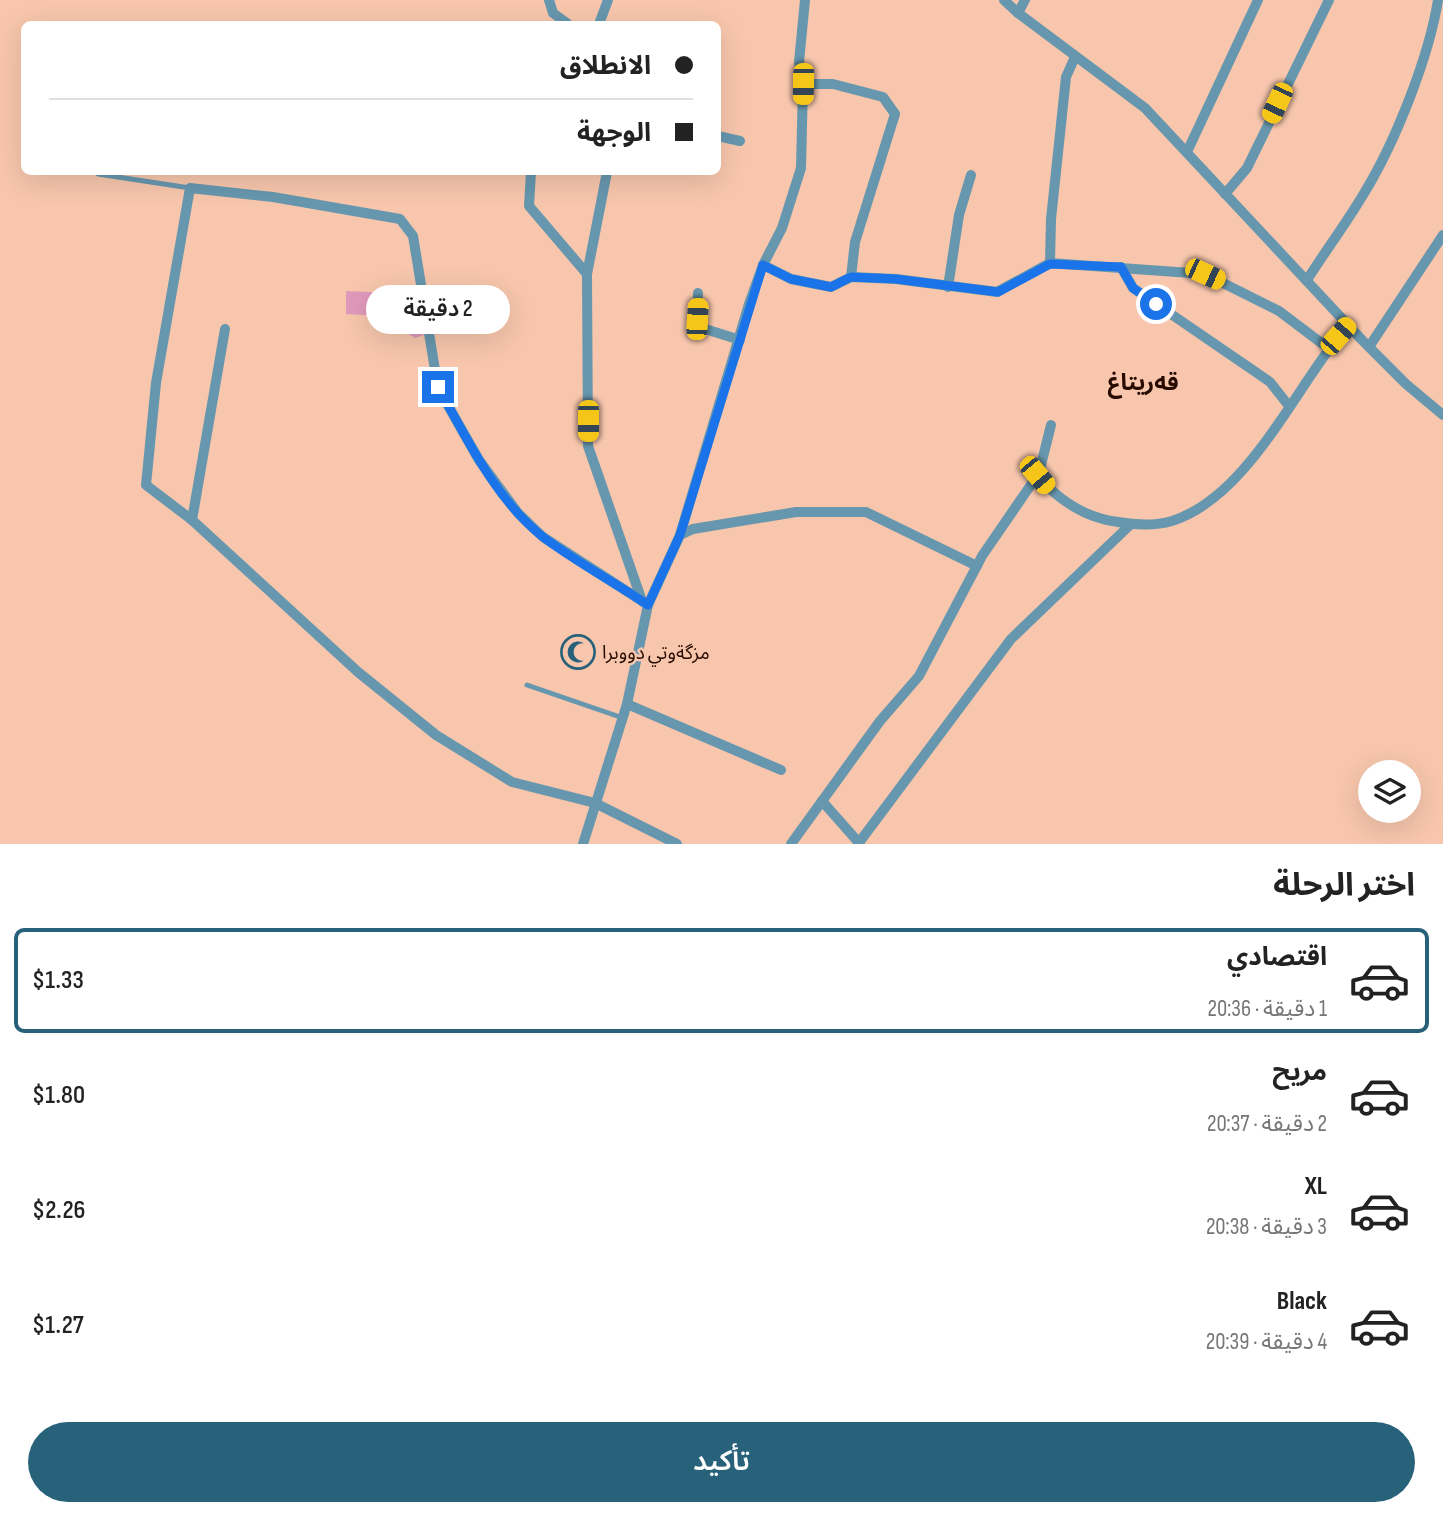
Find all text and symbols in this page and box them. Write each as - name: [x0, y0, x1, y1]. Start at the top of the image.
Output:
- text: الانطلاق: [560, 51, 651, 82]
- car: [793, 63, 814, 105]
- car: [1259, 80, 1296, 126]
- text: الوجهة: [577, 118, 651, 149]
- car: [1182, 256, 1229, 292]
- callout: 2 دقيقة: [366, 286, 510, 334]
- route start: [1140, 288, 1172, 320]
- text: 2 دقيقة: [403, 295, 473, 323]
- car: [686, 297, 709, 341]
- car: [1317, 313, 1360, 359]
- district label: قەریتاغ: [1107, 369, 1179, 399]
- route end: [422, 371, 454, 403]
- car: [578, 400, 599, 442]
- car: [1016, 452, 1059, 498]
- mosque icon: مزگةوتي دووبرا: [559, 633, 597, 671]
- place label: مزگةوتي دووبرا: [602, 642, 710, 667]
- map controls: [1358, 760, 1421, 823]
- button: layers: [1358, 760, 1421, 823]
- text: اختر الرحلة: [1273, 866, 1415, 905]
- text: اقتصادي: [1227, 942, 1327, 973]
- icon: car: [1348, 949, 1411, 1012]
- text: $1.33: [32, 965, 84, 996]
- text: 1 دقيقة · 20:36: [1207, 995, 1327, 1023]
- text: مريح: [1272, 1057, 1327, 1088]
- icon: car: [1348, 1064, 1411, 1127]
- text: $1.80: [32, 1080, 85, 1111]
- text: 2 دقيقة · 20:37: [1207, 1110, 1327, 1138]
- text: XL: [1305, 1171, 1327, 1202]
- icon: car: [1348, 1179, 1411, 1242]
- text: $2.26: [32, 1195, 85, 1226]
- text: 3 دقيقة · 20:38: [1206, 1213, 1327, 1241]
- text: Black: [1277, 1286, 1327, 1317]
- icon: car: [1348, 1294, 1411, 1357]
- text: $1.27: [32, 1310, 84, 1341]
- text: 4 دقيقة · 20:39: [1206, 1328, 1327, 1356]
- button: تأكيد: [28, 1422, 1415, 1502]

